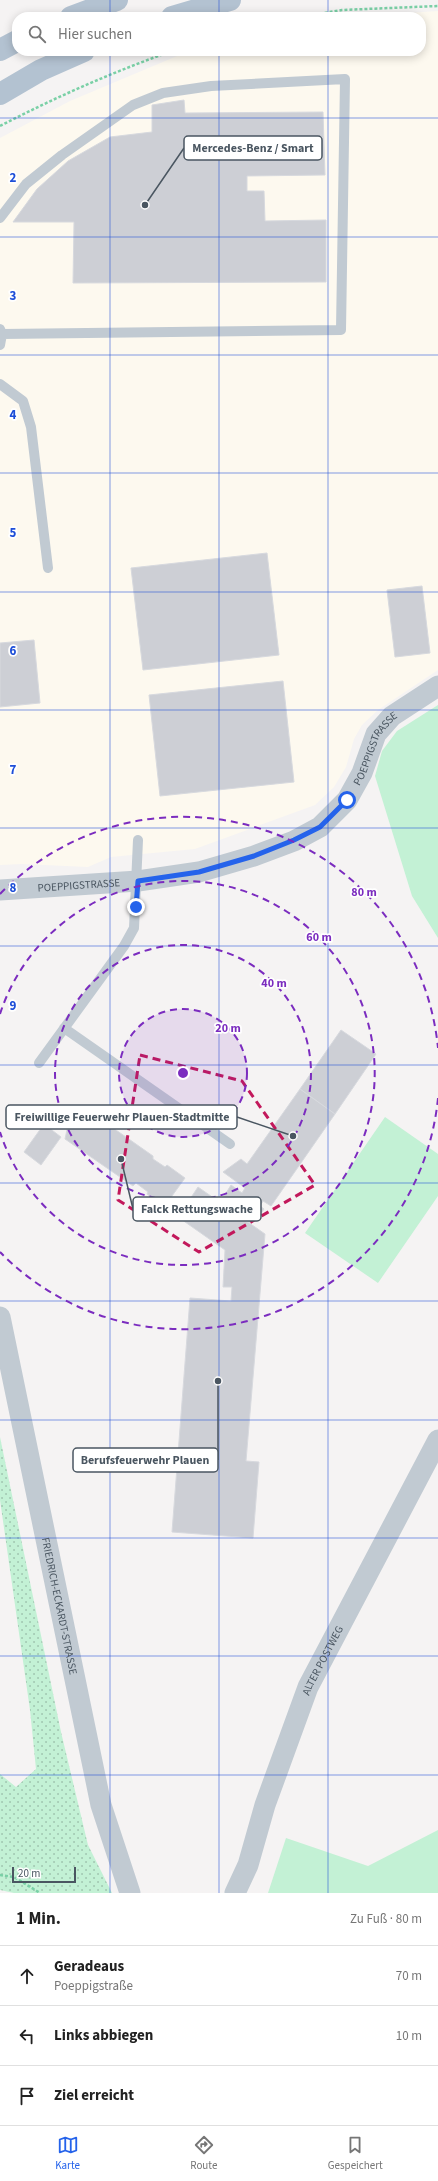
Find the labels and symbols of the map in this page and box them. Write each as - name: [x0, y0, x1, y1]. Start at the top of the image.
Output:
- callout: Mercedes-Benz / Smart: [184, 136, 322, 160]
- text: Mercedes-Benz / Smart: [192, 140, 314, 157]
- text: 2: [10, 169, 17, 187]
- text: 3: [10, 287, 17, 305]
- text: 4: [10, 406, 17, 424]
- text: 5: [10, 524, 17, 542]
- text: 6: [10, 642, 17, 660]
- street label: POEPPIGSTRASSE: [350, 708, 400, 788]
- text: 7: [10, 761, 17, 779]
- route start: [338, 791, 356, 809]
- street label: POEPPIGSTRASSE: [37, 875, 121, 896]
- text: 8: [10, 879, 17, 897]
- text: 80 m: [351, 884, 377, 901]
- route end: [127, 898, 145, 916]
- text: 60 m: [306, 929, 332, 946]
- text: 40 m: [261, 975, 287, 992]
- text: 9: [10, 997, 17, 1015]
- text: 20 m: [215, 1020, 241, 1037]
- centre of rings: [176, 1066, 190, 1080]
- callout: Freiwillige Feuerwehr Plauen-Stadtmitte: [6, 1105, 237, 1129]
- text: Freiwillige Feuerwehr Plauen-Stadtmitte: [15, 1109, 229, 1126]
- callout: Falck Rettungswache: [133, 1197, 261, 1221]
- text: Falck Rettungswache: [141, 1201, 253, 1218]
- callout: Berufsfeuerwehr Plauen: [73, 1448, 218, 1472]
- text: Berufsfeuerwehr Plauen: [81, 1452, 209, 1469]
- street label: FRIEDRICH-ECKARDT-STRASSE: [38, 1536, 81, 1676]
- street label: ALTER POSTWEG: [299, 1623, 347, 1697]
- scale bar: [12, 1865, 76, 1884]

